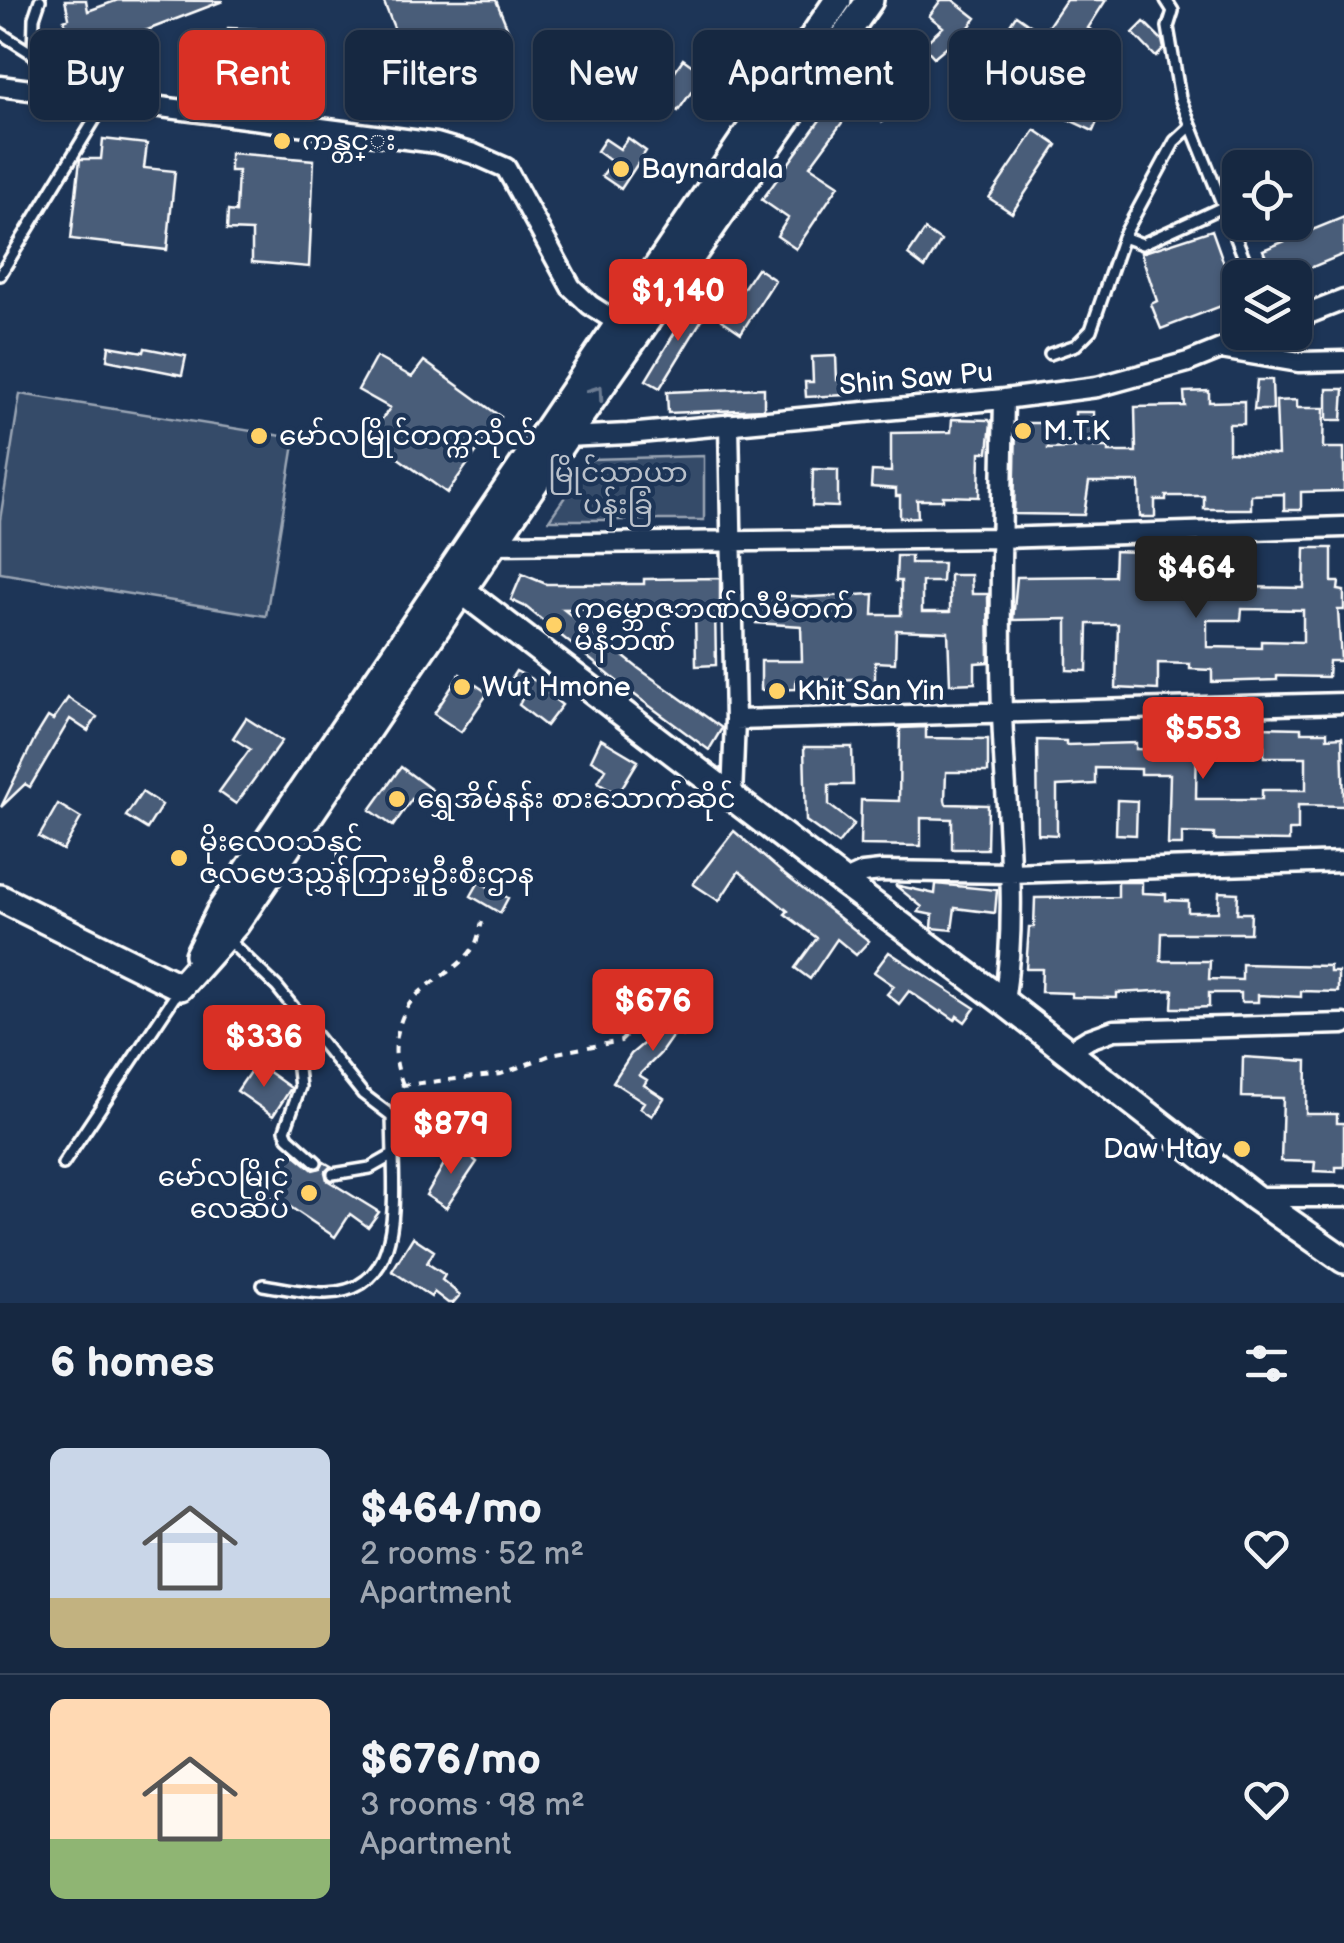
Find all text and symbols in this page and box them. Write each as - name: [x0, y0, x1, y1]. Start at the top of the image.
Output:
- chip: Buy: [30, 30, 159, 120]
- chip: Rent: [179, 30, 325, 120]
- chip: Filters: [345, 30, 513, 120]
- chip: New: [533, 30, 673, 120]
- chip: Apartment: [693, 30, 929, 120]
- chip: House: [949, 30, 1121, 120]
- place label: ကန္တင္း: [302, 125, 396, 163]
- marker: ကန္တင္း: [271, 130, 293, 152]
- map controls: [1222, 150, 1312, 350]
- button: locate: [1222, 150, 1312, 240]
- place label: Baynardala: [641, 153, 784, 186]
- marker: Baynardala: [610, 158, 632, 180]
- pin: $1,140: [597, 259, 759, 344]
- button: layers: [1222, 260, 1312, 350]
- text: $1,140: [631, 272, 725, 311]
- street label: Shin Saw Pu: [838, 356, 994, 402]
- one-way arrow: [585, 384, 603, 403]
- place label: M.T.K: [1043, 415, 1111, 448]
- place label: မော်လမြိုင်တက္ကသိုလ်: [279, 417, 536, 458]
- marker: M.T.K: [1012, 420, 1034, 442]
- marker: မော်လမြိုင်တက္ကသိုလ်: [248, 425, 270, 447]
- park label: မြိုင်သာယာ ပန်းခြံ: [548, 454, 688, 527]
- pin: $464: [1137, 536, 1255, 621]
- text: $464: [1157, 549, 1235, 588]
- place label: ကမ္ဘောဇဘဏ်လီမိတက် မီနီဘဏ်: [574, 590, 854, 663]
- marker: ကမ္ဘောဇဘဏ်လီမိတက် မီနီဘဏ်: [543, 614, 565, 636]
- place label: Wut Hmone: [482, 671, 631, 704]
- place label: Khit San Yin: [797, 675, 945, 708]
- marker: Wut Hmone: [451, 676, 473, 698]
- marker: Khit San Yin: [766, 680, 788, 702]
- pin: $553: [1144, 697, 1262, 782]
- text: $553: [1165, 710, 1241, 749]
- place label: ရွှေအိမ်နန်း စားသောက်ဆိုင်: [417, 780, 736, 821]
- marker: ရွှေအိမ်နန်း စားသောက်ဆိုင်: [386, 788, 408, 810]
- place label: မိုးလေဝသနှင့် ဇလဗေဒညွှန်ကြားမှုဦးစီးဌာန: [199, 823, 534, 896]
- marker: မိုးလေဝသနှင့် ဇလဗေဒညွှန်ကြားမှုဦးစီးဌာန: [168, 847, 190, 869]
- pin: $676: [594, 969, 712, 1054]
- text: $676: [614, 982, 692, 1021]
- pin: $336: [205, 1005, 323, 1090]
- text: $336: [225, 1018, 303, 1057]
- pin: $879: [392, 1092, 510, 1177]
- text: $879: [413, 1105, 489, 1144]
- place label: Daw Htay: [1103, 1133, 1222, 1166]
- marker: Daw Htay: [1231, 1138, 1253, 1160]
- place label: မော်လမြိုင် လေဆိပ်: [158, 1158, 289, 1226]
- marker: မော်လမြိုင် လေဆိပ်: [298, 1182, 320, 1204]
- icon: filters: [1239, 1336, 1294, 1391]
- text: 6 homes: [50, 1338, 214, 1389]
- text: $464/mo: [360, 1484, 542, 1535]
- icon: home: [130, 1488, 250, 1608]
- icon: heart: [1239, 1521, 1294, 1576]
- text: 2 rooms · 52 m²: [360, 1535, 584, 1574]
- text: Apartment: [360, 1574, 511, 1613]
- text: $676/mo: [360, 1735, 541, 1786]
- icon: home: [130, 1739, 250, 1859]
- icon: heart: [1239, 1772, 1294, 1827]
- text: 3 rooms · 98 m²: [360, 1786, 585, 1825]
- text: Apartment: [360, 1825, 511, 1864]

